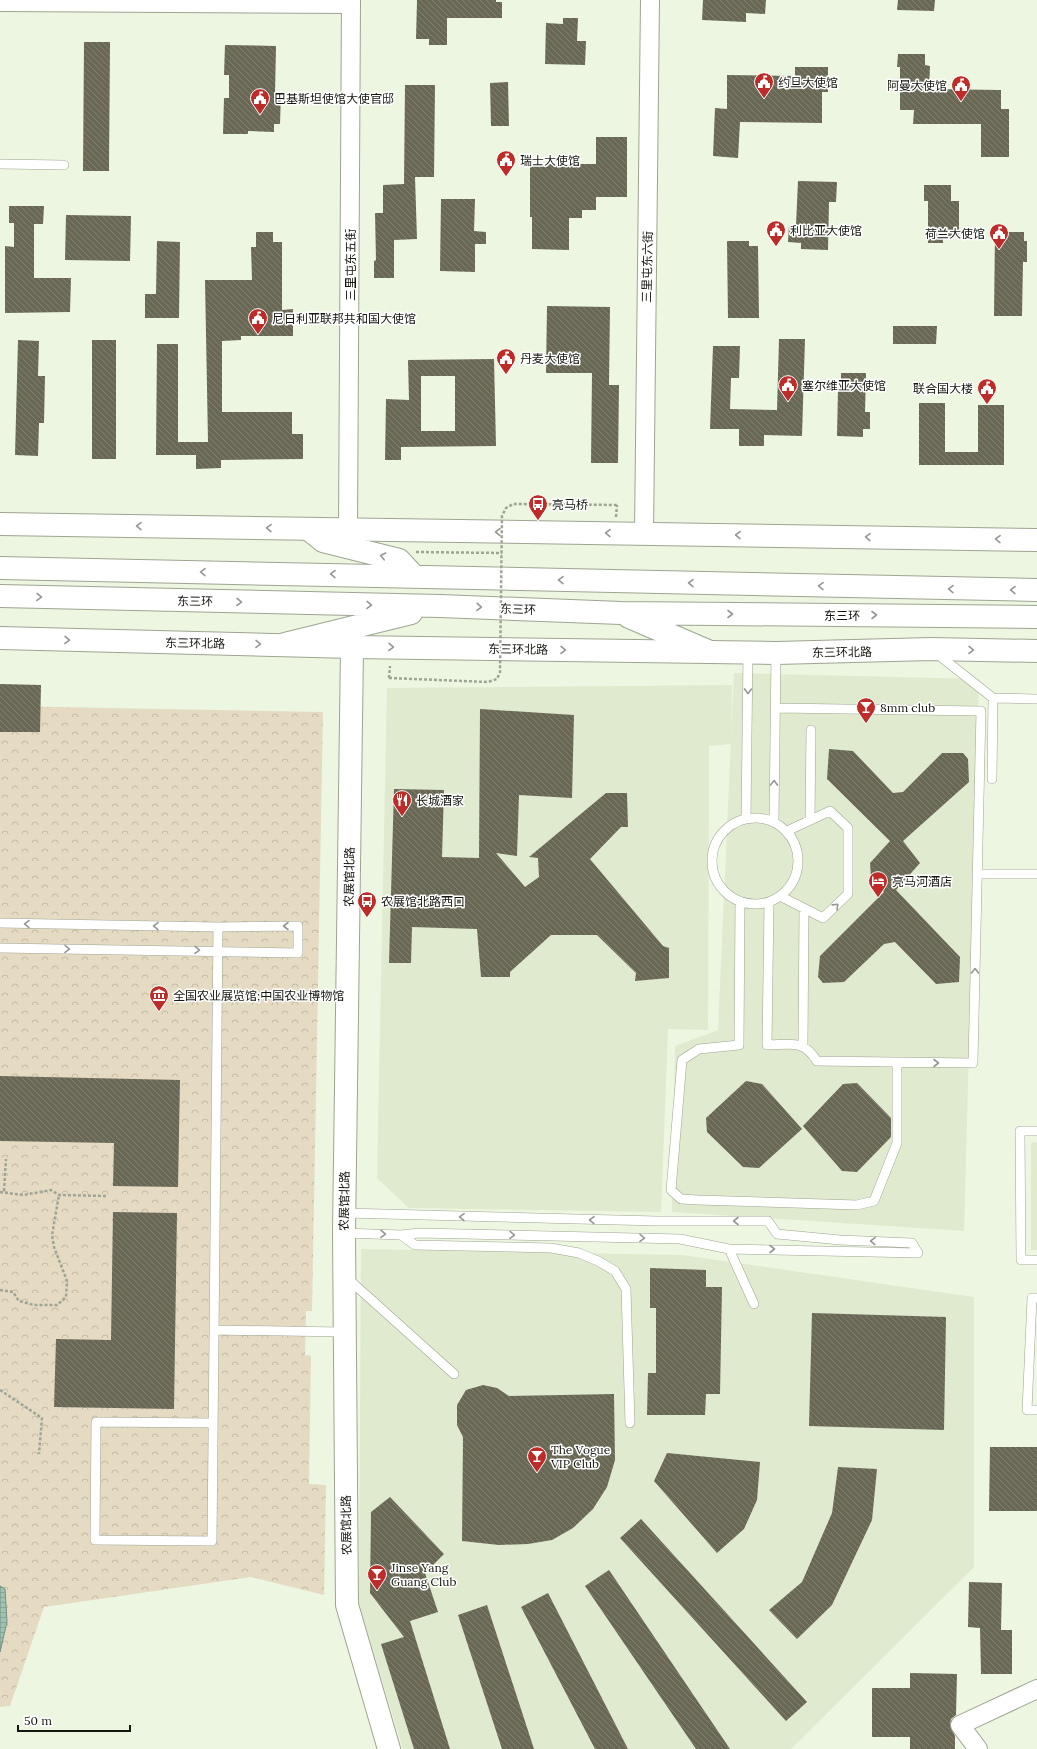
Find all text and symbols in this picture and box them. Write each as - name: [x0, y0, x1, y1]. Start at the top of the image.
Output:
- public building icon: 约旦大使馆: [753, 71, 775, 99]
- public building icon: 阿曼大使馆: [950, 74, 972, 102]
- place label: 约旦大使馆: [778, 75, 838, 90]
- place label: 阿曼大使馆: [887, 78, 947, 93]
- public building icon: 巴基斯坦使馆大使官邸: [249, 87, 271, 115]
- place label: 巴基斯坦使馆大使官邸: [274, 91, 394, 106]
- public building icon: 瑞士大使馆: [495, 149, 517, 177]
- place label: 瑞士大使馆: [520, 153, 580, 168]
- public building icon: 利比亚大使馆: [765, 219, 787, 247]
- public building icon: 荷兰大使馆: [988, 222, 1010, 250]
- place label: 利比亚大使馆: [790, 223, 862, 238]
- place label: 荷兰大使馆: [925, 226, 985, 241]
- street label: 三里屯东五街: [343, 229, 358, 301]
- street label: 三里屯东六街: [639, 231, 655, 303]
- public building icon: 尼日利亚联邦共和国大使馆: [247, 307, 269, 335]
- place label: 尼日利亚联邦共和国大使馆: [272, 311, 416, 326]
- public building icon: 丹麦大使馆: [495, 347, 517, 375]
- place label: 丹麦大使馆: [520, 351, 580, 366]
- public building icon: 塞尔维亚大使馆: [777, 374, 799, 402]
- public building icon: 联合国大楼: [976, 377, 998, 405]
- place label: 塞尔维亚大使馆: [802, 378, 886, 393]
- place label: 联合国大楼: [913, 381, 973, 396]
- bus stop icon: 亮马桥: [527, 493, 549, 521]
- place label: 亮马桥: [552, 497, 588, 512]
- one-way arrow: [136, 522, 142, 530]
- one-way arrow: [266, 524, 272, 532]
- one-way arrow: [495, 527, 501, 536]
- one-way arrow: [605, 529, 611, 537]
- one-way arrow: [735, 531, 741, 539]
- one-way arrow: [865, 533, 871, 541]
- one-way arrow: [995, 535, 1001, 543]
- one-way arrow: [379, 552, 386, 561]
- one-way arrow: [200, 568, 206, 576]
- one-way arrow: [330, 570, 336, 579]
- one-way arrow: [558, 575, 564, 584]
- one-way arrow: [688, 578, 694, 587]
- one-way arrow: [818, 581, 824, 590]
- one-way arrow: [948, 584, 954, 593]
- one-way arrow: [1010, 586, 1016, 594]
- one-way arrow: [36, 593, 42, 601]
- street label: 东三环: [177, 593, 213, 609]
- one-way arrow: [236, 597, 242, 606]
- one-way arrow: [366, 600, 372, 609]
- street label: 东三环: [500, 601, 536, 617]
- one-way arrow: [476, 603, 482, 612]
- street label: 东三环: [824, 608, 860, 623]
- one-way arrow: [727, 610, 733, 618]
- one-way arrow: [871, 611, 877, 619]
- one-way arrow: [64, 635, 70, 644]
- street label: 东三环北路: [165, 635, 225, 651]
- one-way arrow: [255, 640, 261, 648]
- street label: 东三环北路: [488, 641, 548, 657]
- one-way arrow: [388, 643, 394, 652]
- street label: 东三环北路: [812, 644, 872, 660]
- one-way arrow: [560, 645, 566, 654]
- one-way arrow: [968, 646, 974, 654]
- one-way arrow: [744, 688, 752, 694]
- bar icon: 8mm club: [855, 696, 877, 724]
- place label: 8mm club: [880, 700, 935, 715]
- one-way arrow: [770, 780, 778, 786]
- restaurant icon: 长城酒家: [391, 789, 413, 817]
- place label: 长城酒家: [416, 793, 464, 808]
- street label: 农展馆北路: [341, 847, 357, 907]
- hotel icon: 亮马河酒店: [867, 870, 889, 898]
- place label: 亮马河酒店: [892, 874, 952, 889]
- bus stop icon: 农展馆北路西口: [356, 890, 378, 918]
- place label: 农展馆北路西口: [381, 894, 465, 909]
- one-way arrow: [831, 903, 839, 911]
- one-way arrow: [24, 920, 30, 928]
- one-way arrow: [153, 922, 159, 930]
- one-way arrow: [283, 922, 289, 930]
- one-way arrow: [64, 945, 70, 953]
- one-way arrow: [194, 946, 200, 954]
- one-way arrow: [971, 968, 979, 974]
- museum icon: 全国农业展览馆;中国农业博物馆: [148, 984, 170, 1012]
- place label: 全国农业展览馆;中国农业博物馆: [173, 988, 344, 1003]
- one-way arrow: [933, 1059, 939, 1067]
- street label: 农展馆北路: [336, 1171, 352, 1231]
- one-way arrow: [459, 1213, 465, 1221]
- one-way arrow: [589, 1215, 595, 1224]
- one-way arrow: [733, 1217, 739, 1225]
- one-way arrow: [380, 1230, 386, 1238]
- one-way arrow: [509, 1231, 515, 1239]
- one-way arrow: [639, 1234, 645, 1243]
- one-way arrow: [870, 1237, 876, 1246]
- one-way arrow: [769, 1245, 775, 1253]
- place label: The Vogue VIP Club: [550, 1442, 611, 1471]
- bar icon: The Vogue VIP Club: [526, 1445, 548, 1473]
- street label: 农展馆北路: [338, 1495, 354, 1555]
- place label: Jinse Yang Guang Club: [390, 1560, 456, 1589]
- bar icon: Jinse Yang Guang Club: [366, 1563, 388, 1591]
- scale bar: [18, 1707, 130, 1733]
- text: 50 m: [24, 1713, 52, 1728]

